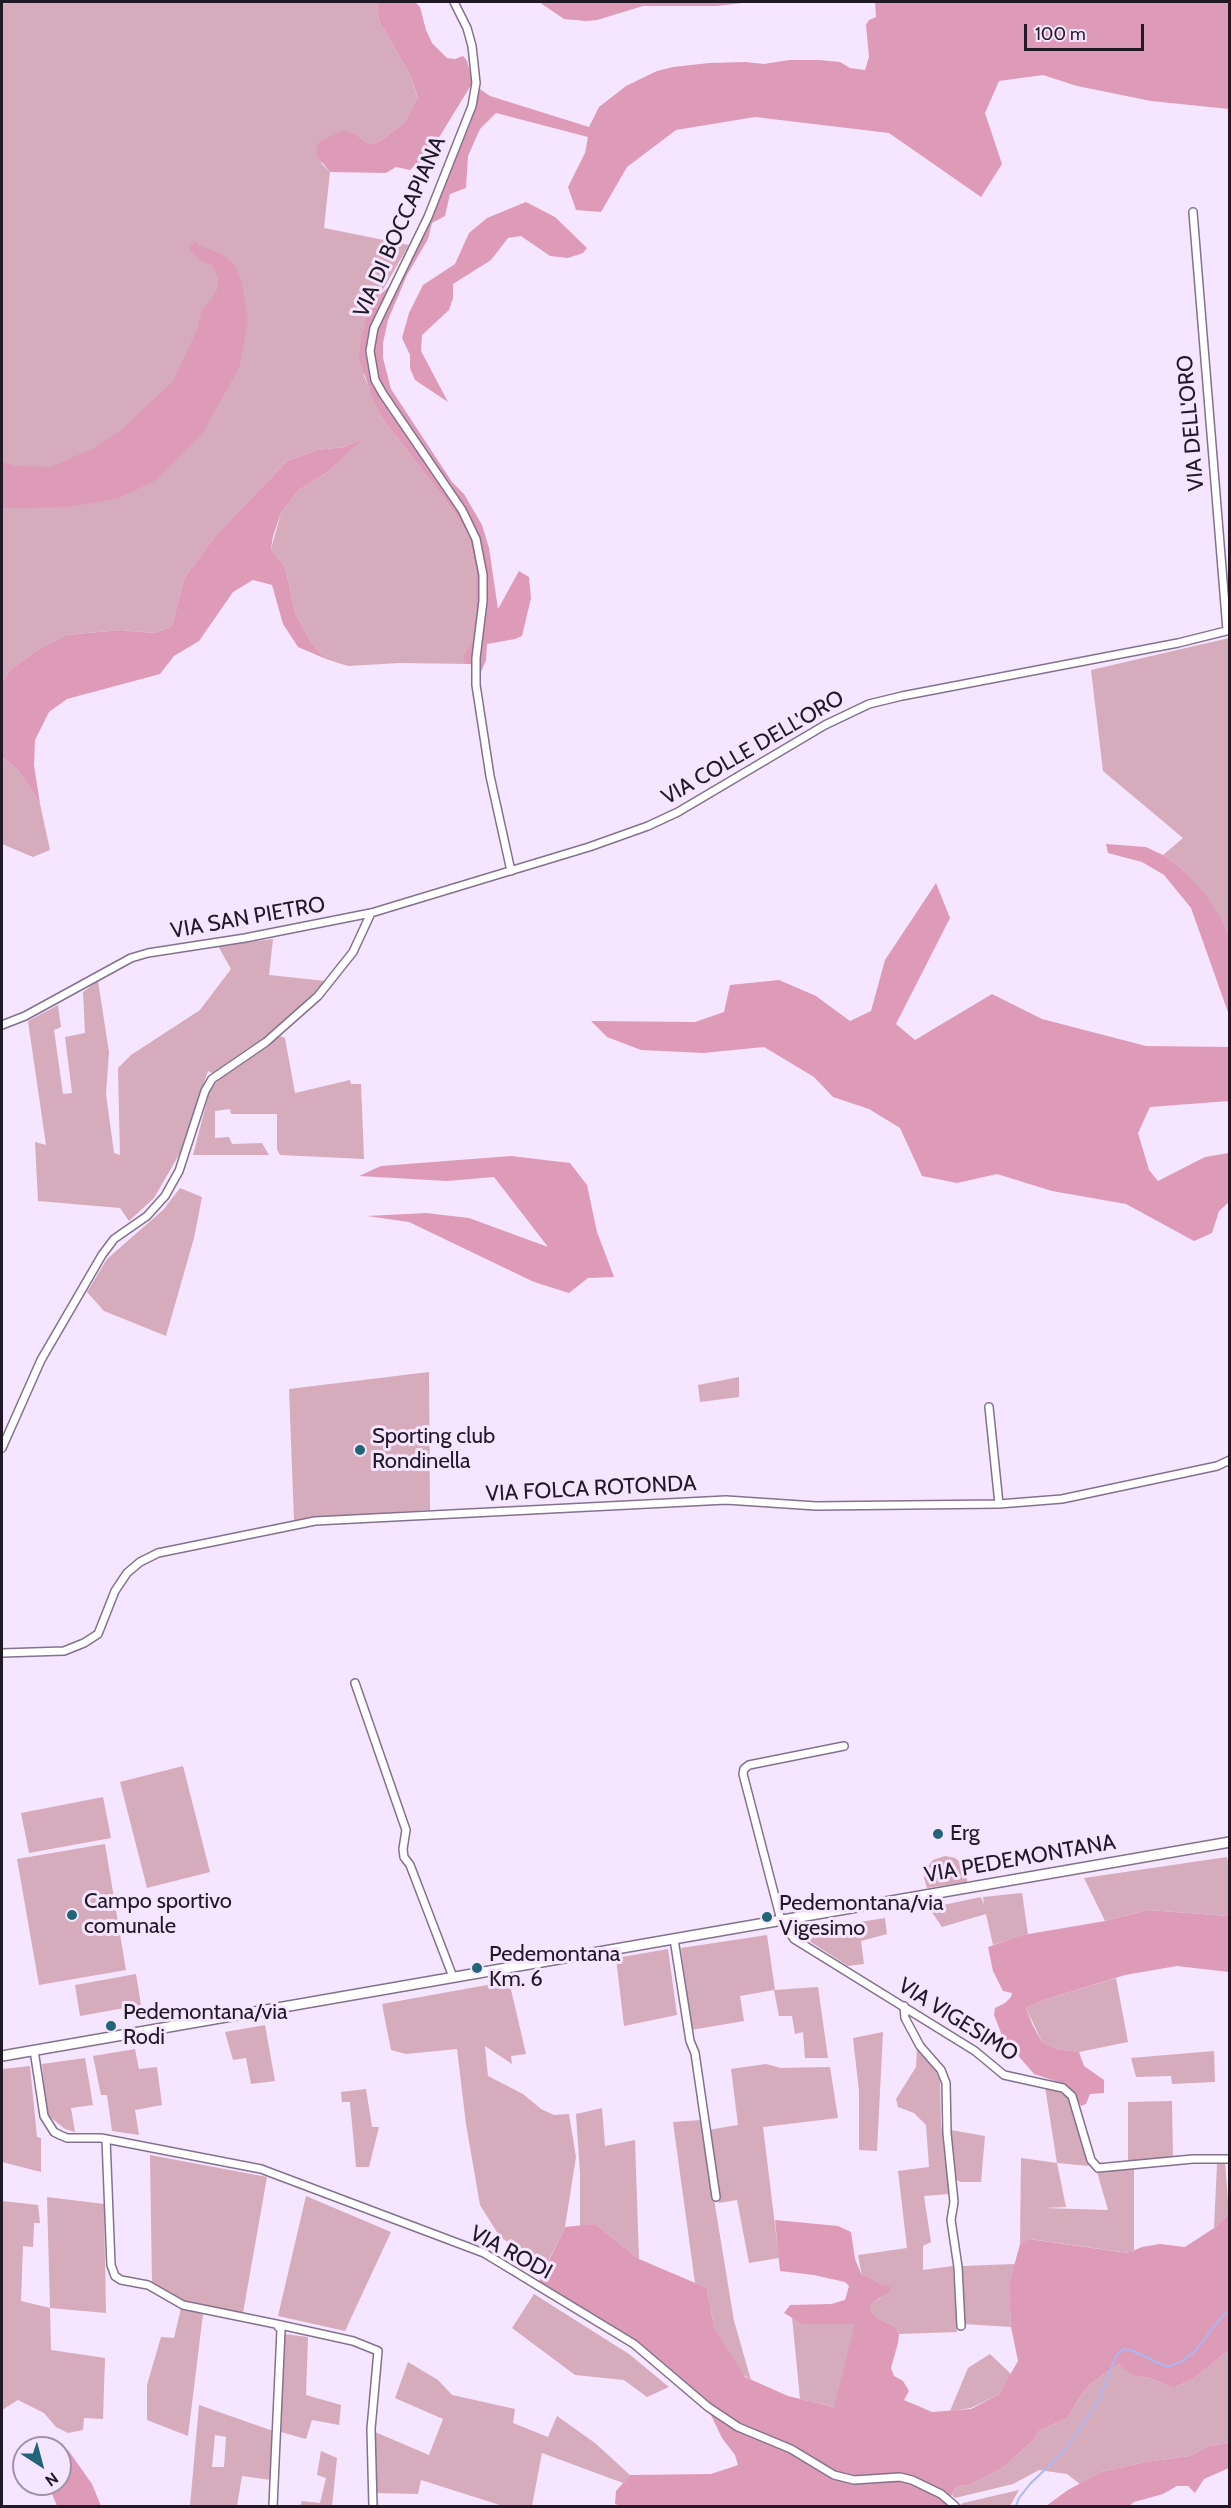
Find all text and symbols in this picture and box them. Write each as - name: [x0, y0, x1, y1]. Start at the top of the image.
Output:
- scale bar: [1027, 12, 1147, 50]
- text: 100 m: [1035, 23, 1086, 45]
- street label: VIA DI BOCCAPIANA: [348, 132, 452, 322]
- street label: VIA DELL'ORO: [1172, 354, 1210, 492]
- street label: VIA COLLE DELL'ORO: [657, 685, 849, 811]
- street label: VIA SAN PIETRO: [169, 891, 327, 945]
- place label: Sporting club Rondinella: [372, 1424, 495, 1476]
- marker: Sporting club Rondinella: [353, 1443, 367, 1457]
- street label: VIA FOLCA ROTONDA: [485, 1470, 697, 1508]
- place label: Erg: [950, 1821, 980, 1847]
- marker: Erg: [931, 1827, 945, 1841]
- street label: VIA PEDEMONTANA: [922, 1829, 1118, 1889]
- place label: Campo sportivo comunale: [84, 1889, 232, 1940]
- place label: Pedemontana/via Vigesimo: [779, 1891, 944, 1942]
- marker: Campo sportivo comunale: [65, 1908, 79, 1922]
- marker: Pedemontana/via Vigesimo: [760, 1910, 774, 1924]
- place label: Pedemontana Km. 6: [489, 1942, 620, 1994]
- marker: Pedemontana Km. 6: [470, 1961, 484, 1975]
- street label: VIA VIGESIMO: [893, 1973, 1023, 2067]
- place label: Pedemontana/via Rodi: [123, 2000, 288, 2052]
- marker: Pedemontana/via Rodi: [104, 2019, 118, 2033]
- street label: VIA RODI: [465, 2220, 557, 2286]
- north arrow: [12, 2436, 72, 2496]
- text: N: [42, 2468, 62, 2490]

